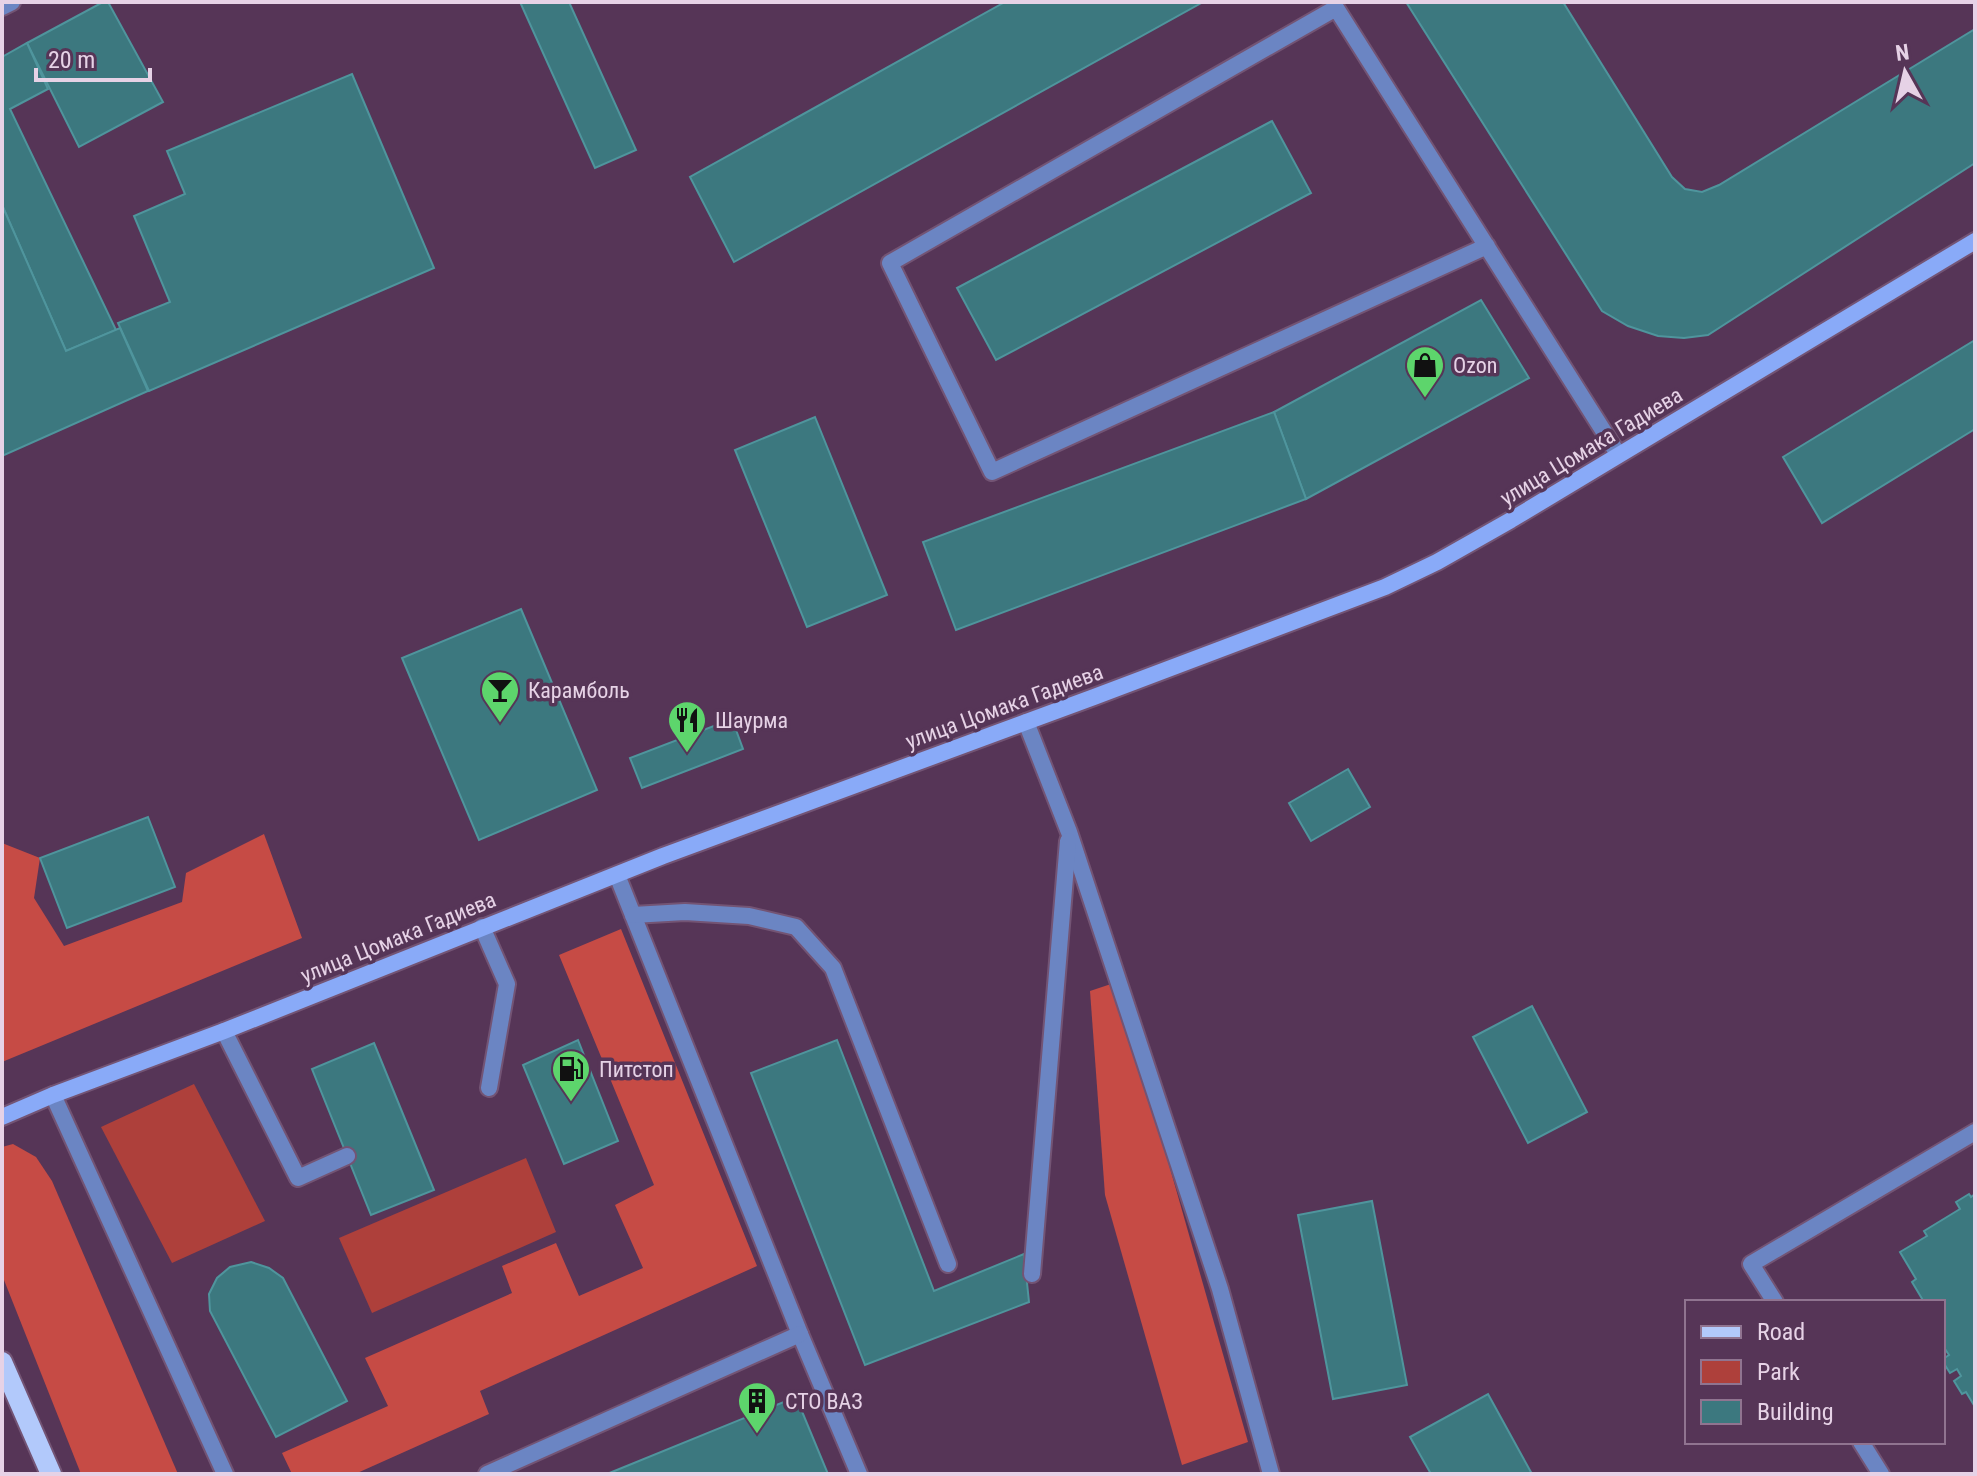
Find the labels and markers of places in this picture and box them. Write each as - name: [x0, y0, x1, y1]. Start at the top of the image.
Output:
- shop icon: Ozon: [1404, 344, 1446, 399]
- place label: Ozon: [1453, 353, 1497, 378]
- bar icon: Карамболь: [479, 669, 521, 724]
- place label: Карамболь: [528, 678, 630, 703]
- restaurant icon: Шаурма: [666, 699, 708, 754]
- place label: Шаурма: [715, 708, 788, 733]
- fuel station icon: Питстоп: [550, 1048, 592, 1103]
- place label: Питстоп: [599, 1057, 674, 1082]
- building icon: СТО ВАЗ: [736, 1380, 778, 1435]
- place label: СТО ВАЗ: [785, 1389, 863, 1414]

